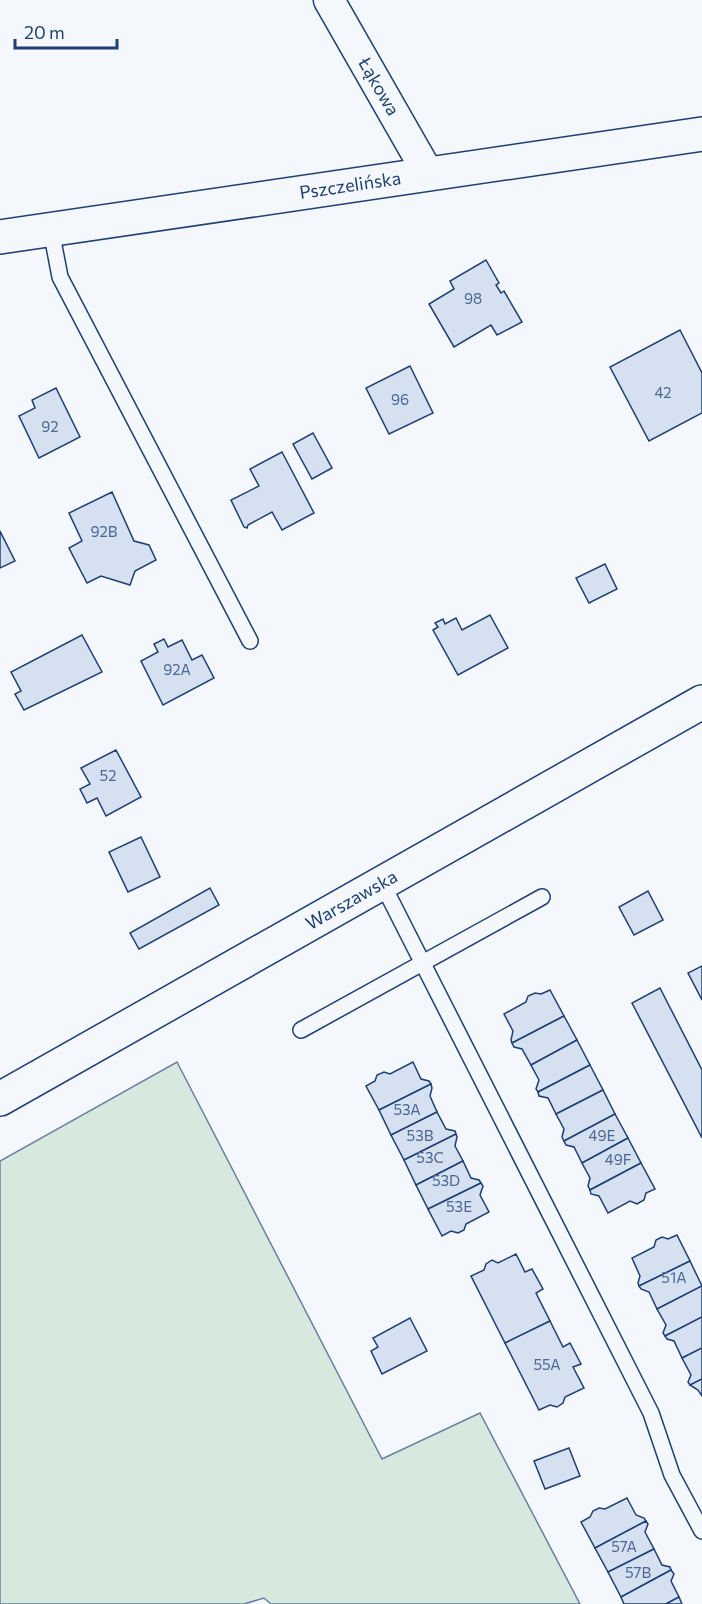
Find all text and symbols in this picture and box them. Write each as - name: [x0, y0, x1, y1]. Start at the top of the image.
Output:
- scale bar: [15, 12, 117, 50]
- text: 20 m: [24, 21, 65, 43]
- street label: Łąkowa: [354, 53, 405, 119]
- street label: Pszczelińska: [298, 166, 402, 203]
- house number: 98: [464, 289, 482, 307]
- house number: 42: [654, 383, 672, 401]
- house number: 96: [391, 390, 409, 408]
- house number: 92: [41, 417, 59, 435]
- house number: 92B: [90, 522, 118, 540]
- house number: 92A: [163, 660, 191, 678]
- house number: 52: [100, 766, 116, 784]
- street label: Warszawska: [301, 865, 401, 934]
- house number: 53A: [393, 1100, 421, 1118]
- house number: 53B: [407, 1126, 434, 1144]
- house number: 49E: [588, 1126, 616, 1144]
- house number: 53C: [416, 1148, 444, 1166]
- house number: 49F: [605, 1150, 631, 1168]
- house number: 53D: [432, 1171, 460, 1189]
- house number: 53E: [446, 1197, 472, 1215]
- house number: 51A: [661, 1268, 687, 1286]
- house number: 55A: [533, 1355, 561, 1373]
- house number: 57A: [611, 1537, 637, 1555]
- house number: 57B: [625, 1563, 651, 1581]

